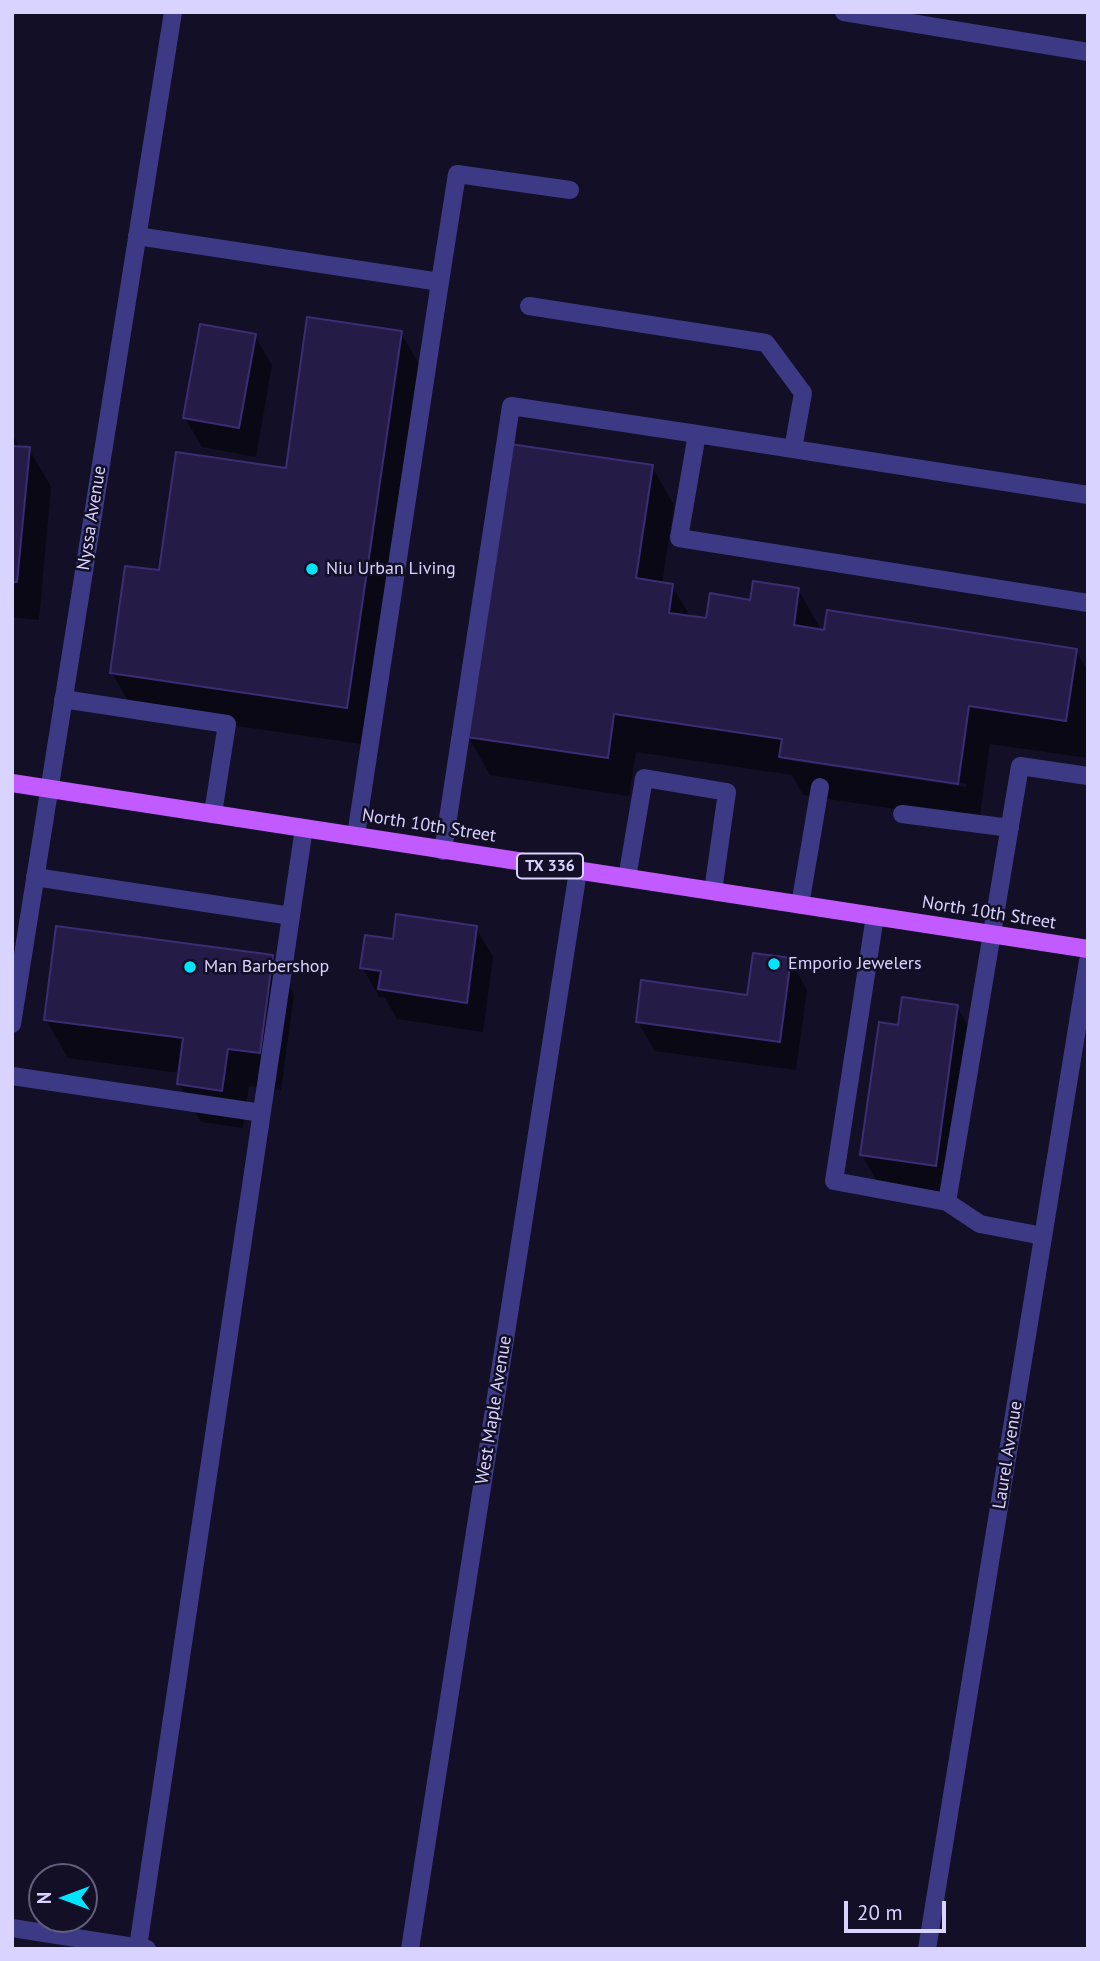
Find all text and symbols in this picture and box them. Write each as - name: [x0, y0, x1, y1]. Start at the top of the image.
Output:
- street label: Nyssa Avenue: [73, 464, 111, 572]
- place label: Niu Urban Living: [326, 558, 456, 580]
- marker: Niu Urban Living: [304, 561, 320, 577]
- street label: North 10th Street: [360, 805, 498, 847]
- road number: TX 336: [517, 853, 583, 878]
- street label: North 10th Street: [920, 892, 1058, 934]
- place label: Emporio Jewelers: [788, 953, 922, 975]
- place label: Man Barbershop: [204, 956, 329, 978]
- marker: Emporio Jewelers: [766, 956, 782, 972]
- marker: Man Barbershop: [182, 959, 198, 975]
- street label: West Maple Avenue: [472, 1334, 516, 1486]
- street label: Laurel Avenue: [989, 1399, 1027, 1511]
- north arrow: [28, 1863, 98, 1933]
- scale bar: [848, 1888, 950, 1932]
- text: N: [32, 1892, 56, 1904]
- text: 20 m: [857, 1899, 903, 1926]

